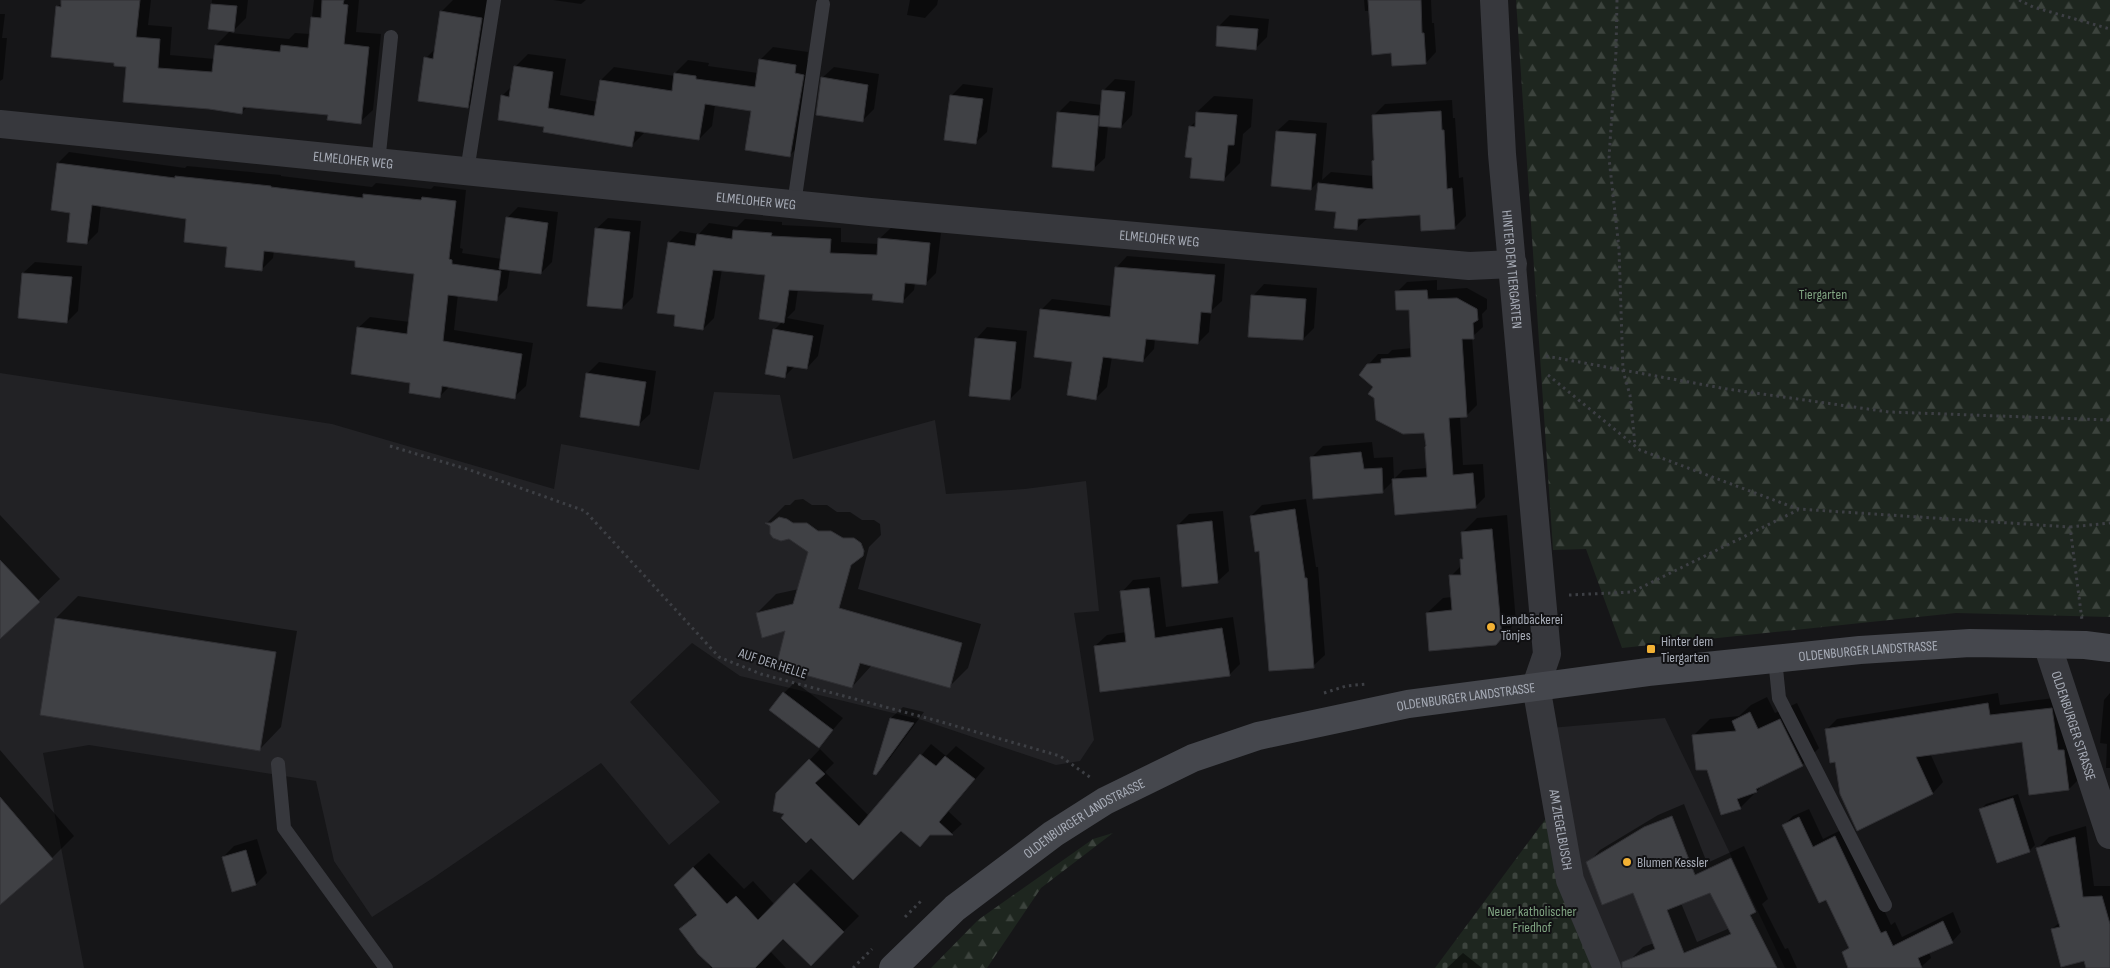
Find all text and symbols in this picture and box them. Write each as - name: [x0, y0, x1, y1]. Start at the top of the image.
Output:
- street label: ELMELOHER WEG: [312, 148, 394, 173]
- street label: ELMELOHER WEG: [715, 188, 797, 213]
- street label: HINTER DEM TIERGARTEN: [1498, 209, 1526, 329]
- street label: ELMELOHER WEG: [1119, 227, 1200, 251]
- park label: Tiergarten: [1799, 286, 1847, 303]
- place label: Landbäckerei Tönjes: [1501, 611, 1563, 644]
- marker: Landbäckerei Tönjes: [1485, 621, 1497, 633]
- place label: Hinter dem Tiergarten: [1661, 633, 1713, 666]
- street label: OLDENBURGER LANDSTRASSE: [1798, 637, 1939, 665]
- marker: Hinter dem Tiergarten: [1645, 643, 1657, 655]
- street label: AUF DER HELLE: [736, 644, 809, 683]
- street label: OLDENBURGER STRASSE: [2047, 669, 2100, 783]
- street label: OLDENBURGER LANDSTRASSE: [1395, 679, 1537, 715]
- street label: OLDENBURGER LANDSTRASSE: [1020, 775, 1148, 862]
- street label: AM ZIEGELBUSCH: [1545, 787, 1576, 872]
- place label: Blumen Kessler: [1637, 854, 1708, 871]
- marker: Blumen Kessler: [1621, 856, 1633, 868]
- park label: Neuer katholischer Friedhof: [1487, 903, 1577, 936]

